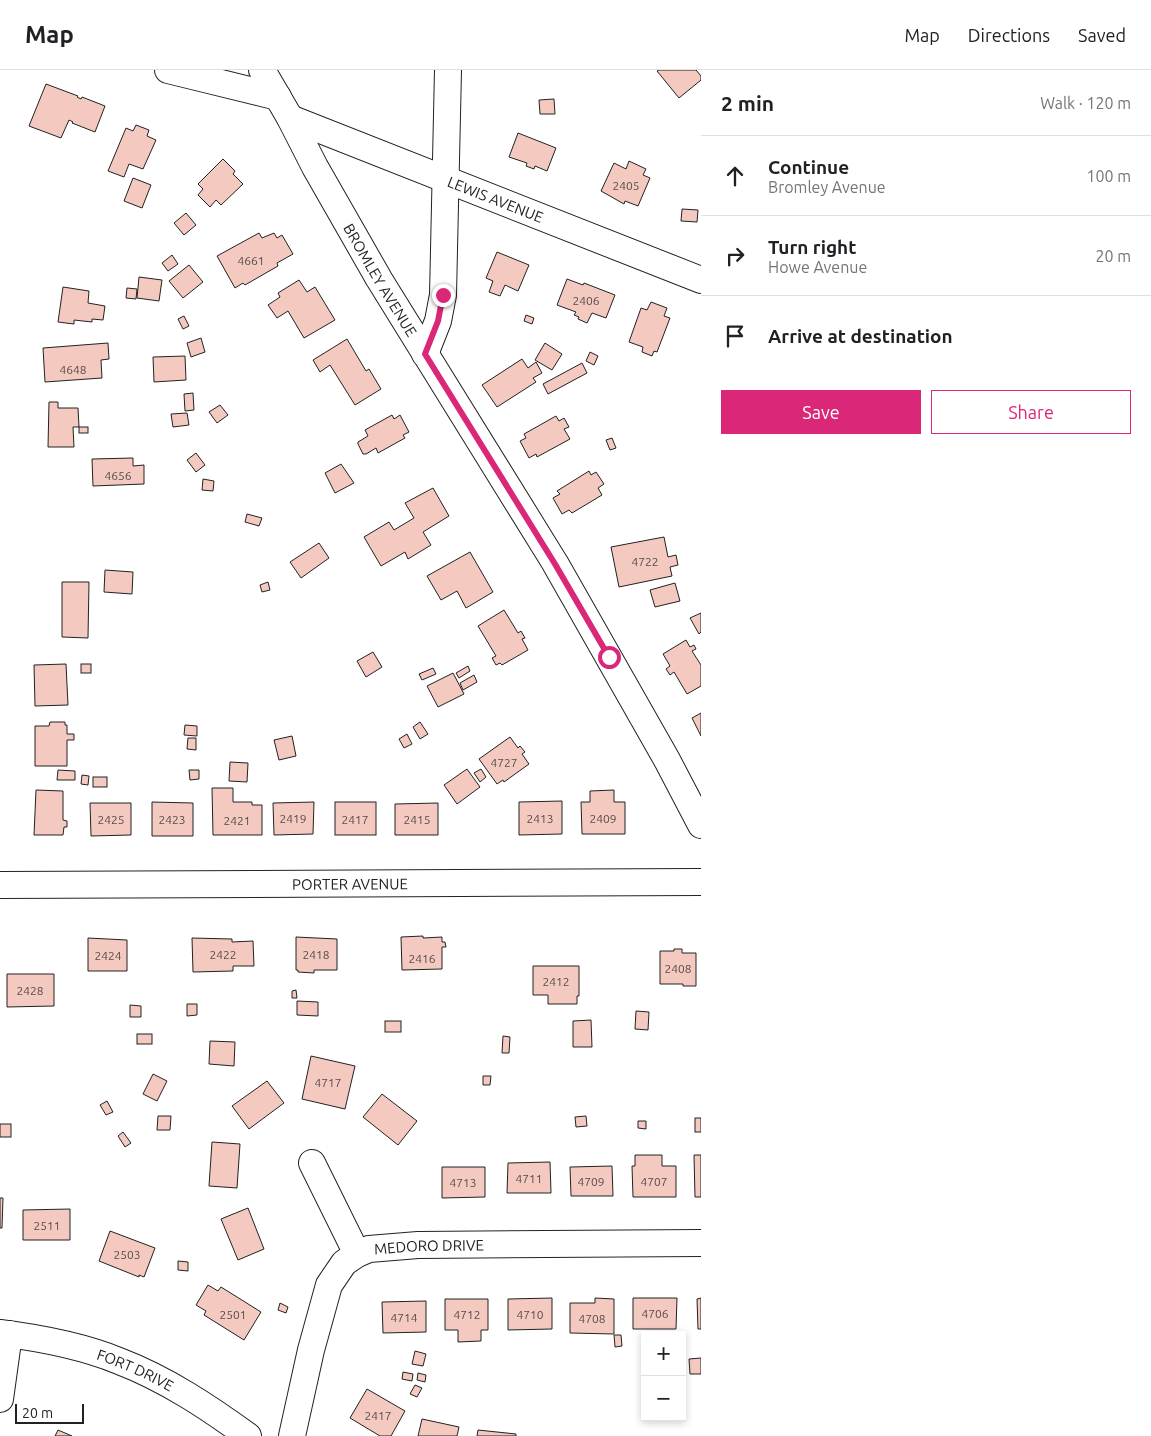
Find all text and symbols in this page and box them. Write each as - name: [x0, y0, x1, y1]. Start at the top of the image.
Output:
- text: Map: [25, 21, 74, 48]
- text: Map: [904, 25, 940, 45]
- text: Directions: [968, 25, 1050, 45]
- text: Saved: [1078, 25, 1126, 45]
- text: 2 min: [721, 91, 774, 115]
- text: Walk · 120 m: [1040, 94, 1131, 112]
- text: Continue: [768, 156, 849, 178]
- icon: ahead: [721, 162, 749, 190]
- text: 100 m: [1086, 167, 1131, 185]
- street label: LEWIS AVENUE: [445, 173, 546, 226]
- text: Bromley Avenue: [768, 178, 886, 196]
- house number: 2405: [612, 179, 640, 192]
- street label: BROMLEY AVENUE: [341, 220, 421, 339]
- text: Turn right: [768, 236, 856, 258]
- icon: right: [721, 242, 749, 270]
- text: 20 m: [1095, 247, 1131, 265]
- house number: 4661: [237, 254, 265, 267]
- text: Howe Avenue: [768, 258, 867, 276]
- route end: [432, 284, 455, 307]
- house number: 2406: [572, 294, 600, 307]
- icon: arrive: [721, 322, 749, 350]
- text: Arrive at destination: [768, 325, 953, 347]
- house number: 4648: [59, 363, 87, 376]
- button: Save: [721, 390, 921, 434]
- button: Share: [931, 390, 1131, 434]
- house number: 4656: [104, 469, 132, 482]
- house number: 4722: [631, 555, 659, 568]
- route start: [598, 646, 621, 669]
- house number: 4727: [490, 756, 518, 769]
- house number: 2419: [279, 812, 307, 825]
- house number: 2413: [526, 812, 554, 825]
- house number: 2409: [589, 812, 617, 825]
- house number: 2425: [97, 813, 125, 826]
- house number: 2423: [158, 813, 186, 826]
- house number: 2417: [341, 813, 369, 826]
- house number: 2415: [403, 813, 431, 826]
- house number: 2421: [223, 814, 251, 827]
- street label: PORTER AVENUE: [292, 875, 408, 892]
- house number: 2422: [209, 948, 237, 961]
- house number: 2418: [302, 948, 330, 961]
- house number: 2424: [94, 949, 122, 962]
- house number: 2416: [408, 952, 436, 965]
- house number: 2408: [664, 962, 692, 975]
- house number: 2412: [542, 975, 570, 988]
- house number: 2428: [16, 984, 44, 997]
- house number: 4717: [314, 1076, 342, 1089]
- house number: 4711: [515, 1172, 543, 1185]
- house number: 4709: [577, 1175, 605, 1188]
- house number: 4707: [640, 1175, 668, 1188]
- house number: 4713: [449, 1176, 477, 1189]
- house number: 2511: [33, 1219, 61, 1232]
- street label: MEDORO DRIVE: [373, 1236, 484, 1257]
- house number: 2503: [113, 1248, 141, 1261]
- house number: 4706: [641, 1307, 669, 1320]
- house number: 2501: [219, 1308, 247, 1321]
- house number: 4712: [453, 1308, 481, 1321]
- house number: 4710: [516, 1308, 544, 1321]
- house number: 4714: [390, 1311, 418, 1324]
- house number: 4708: [578, 1312, 606, 1325]
- map controls: [641, 1331, 686, 1421]
- button: +: [641, 1331, 686, 1376]
- street label: FORT DRIVE: [95, 1345, 177, 1394]
- button: −: [641, 1376, 686, 1421]
- scale bar: [15, 1401, 84, 1424]
- text: 20 m: [22, 1405, 53, 1421]
- house number: 2417: [364, 1409, 392, 1422]

